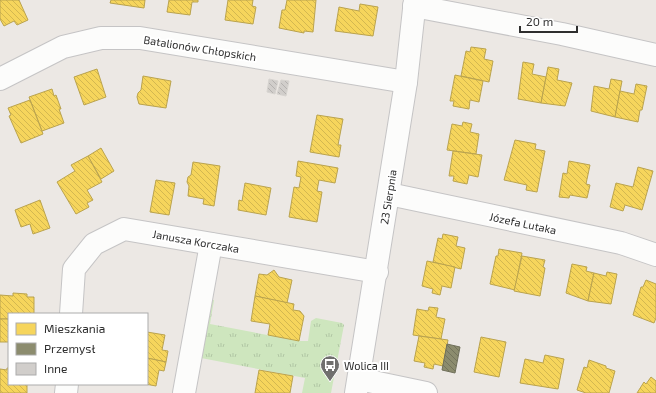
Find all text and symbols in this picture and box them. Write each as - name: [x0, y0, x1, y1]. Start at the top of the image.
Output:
- scale bar: [520, 8, 577, 34]
- text: 20 m: [526, 14, 553, 28]
- street label: Batalionów Chłopskich: [143, 33, 257, 63]
- street label: 23 Sierpnia: [377, 169, 399, 225]
- street label: Józefa Lutaka: [488, 210, 558, 236]
- street label: Janusza Korczaka: [152, 227, 240, 255]
- legend: [8, 313, 148, 385]
- text: Mieszkania: [44, 321, 105, 335]
- text: Przemysł: [44, 341, 95, 355]
- bus stop icon: Wolica III: [319, 354, 341, 382]
- place label: Wolica III: [344, 359, 389, 372]
- text: Inne: [44, 361, 68, 375]

